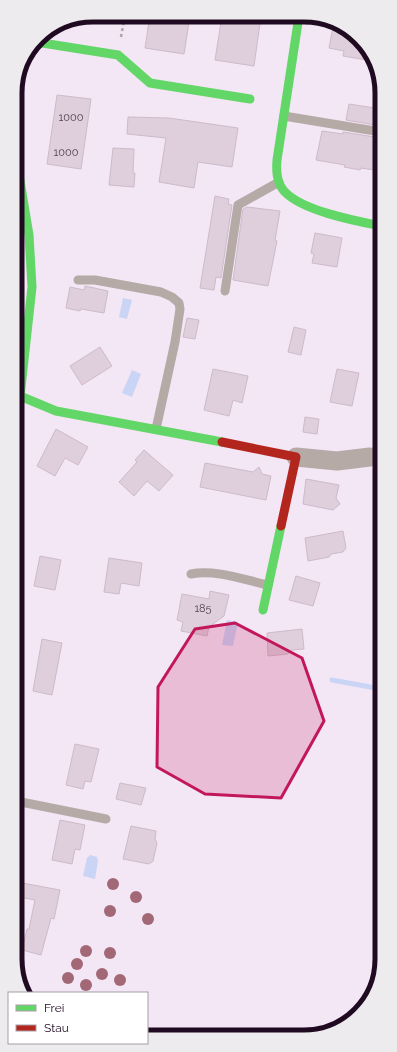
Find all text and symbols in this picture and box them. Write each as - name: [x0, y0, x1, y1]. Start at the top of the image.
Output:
- house number: 1000: [59, 111, 84, 124]
- house number: 1000: [54, 146, 79, 159]
- house number: 185: [194, 602, 212, 615]
- legend: [8, 992, 148, 1044]
- text: Frei: [44, 1001, 64, 1015]
- text: Stau: [44, 1021, 69, 1035]

